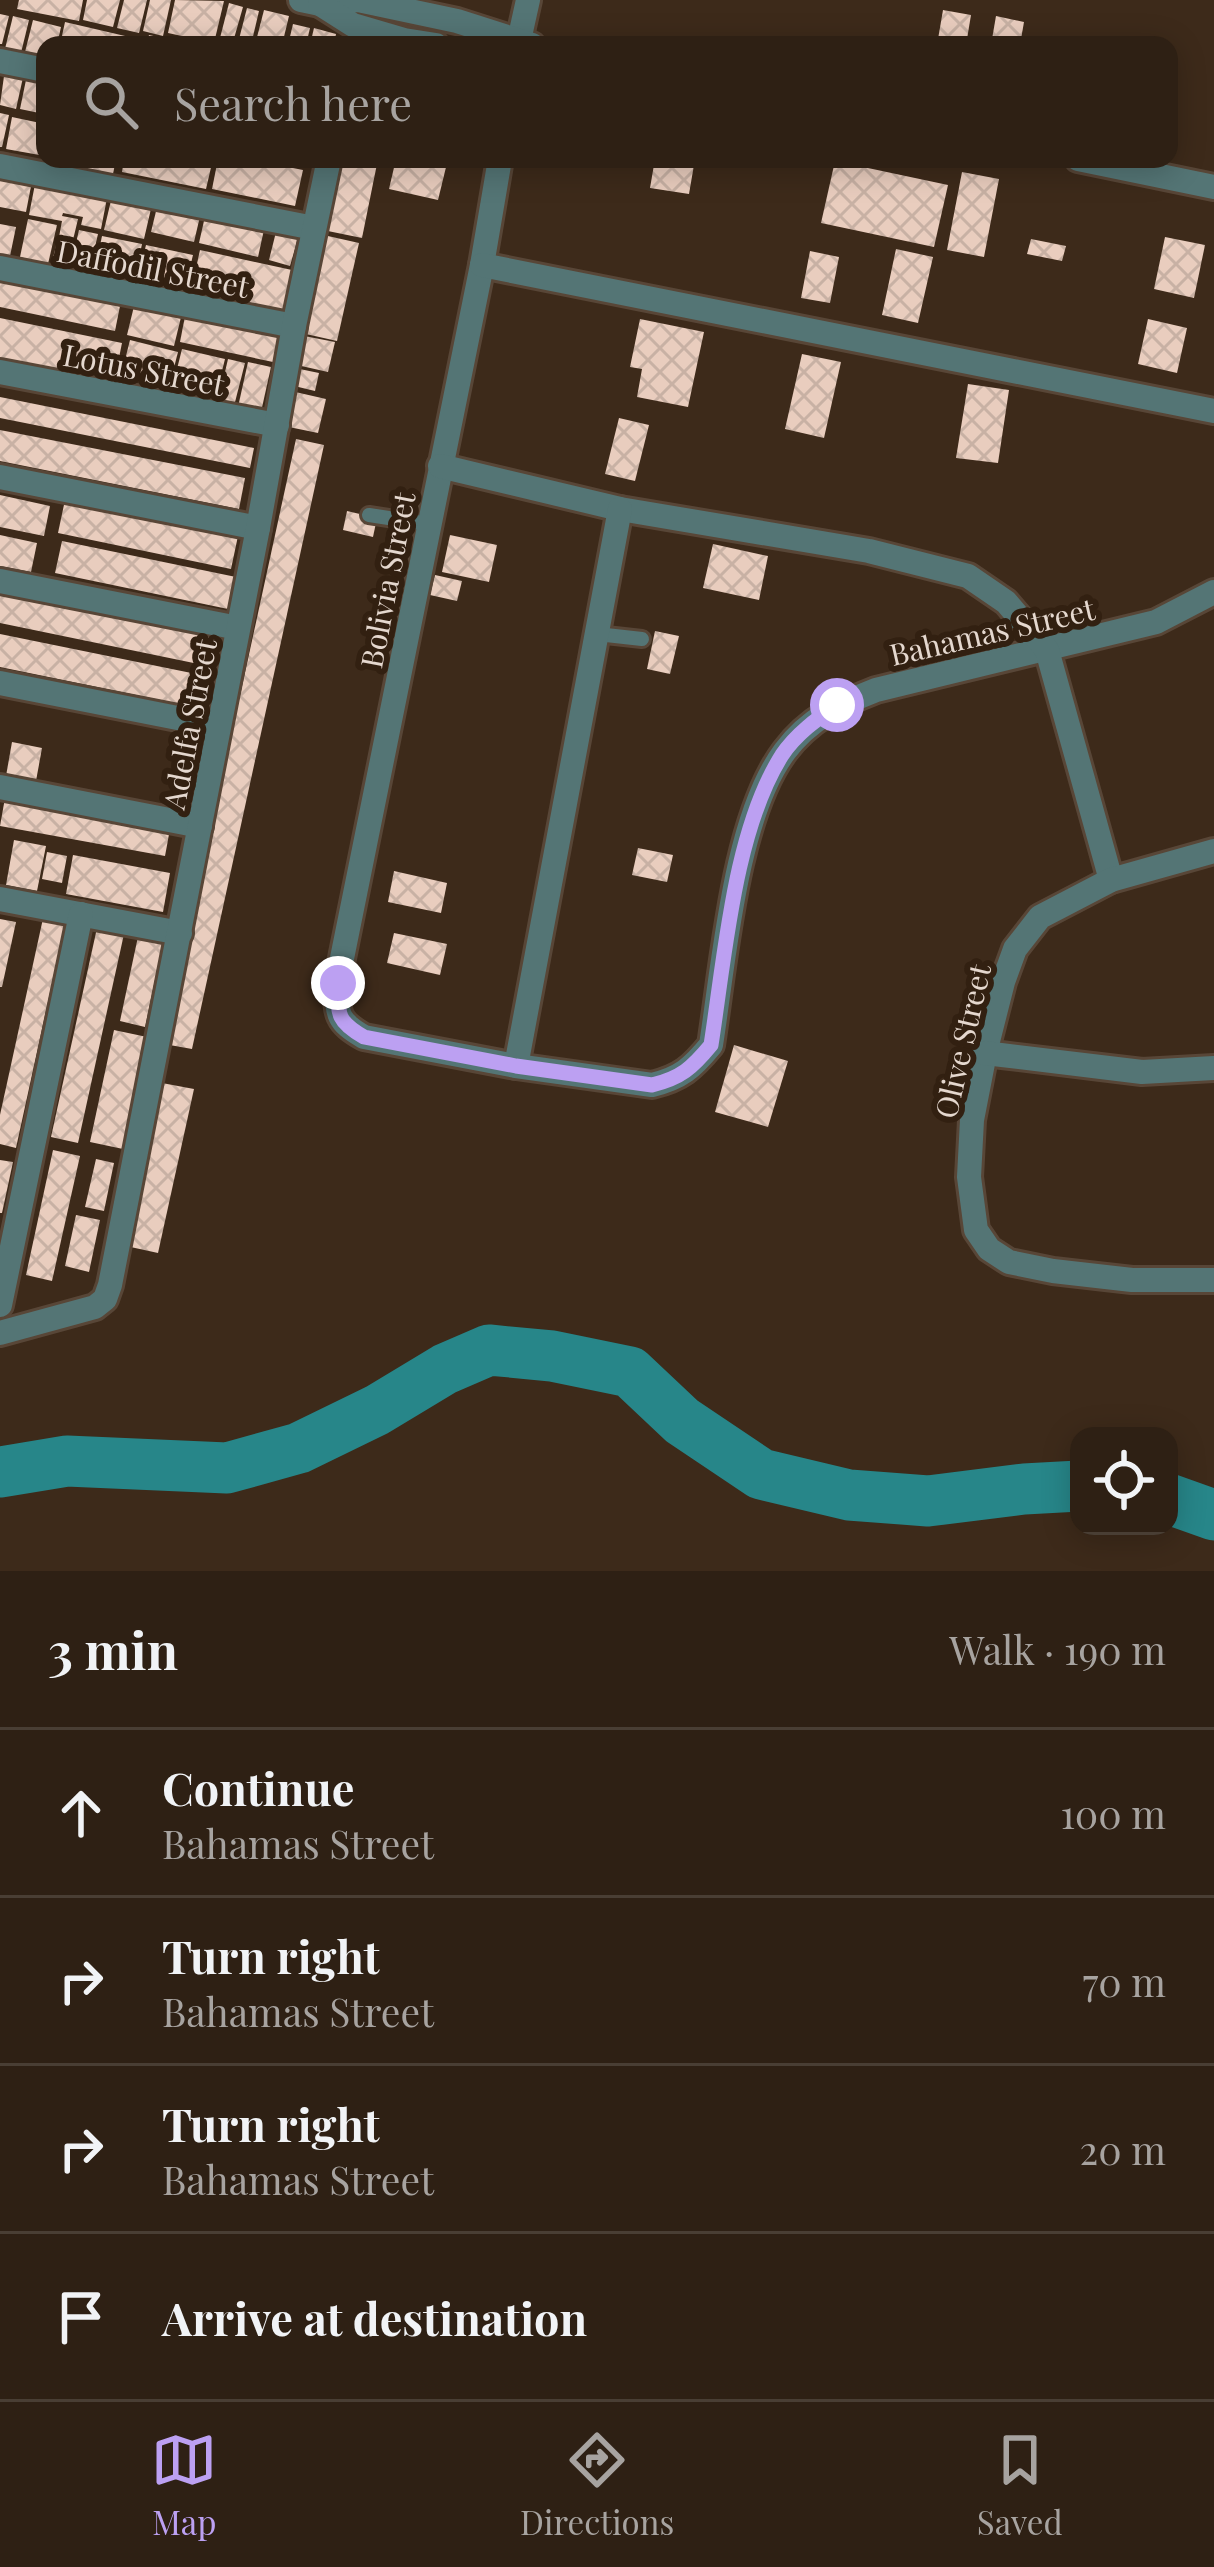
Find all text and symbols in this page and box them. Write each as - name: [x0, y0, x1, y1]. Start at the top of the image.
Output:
- search box: [36, 36, 1178, 168]
- icon: search: [78, 69, 144, 135]
- text: Search here: [174, 72, 412, 132]
- street label: Daffodil Street: [54, 230, 253, 306]
- street label: Lotus Street: [60, 334, 228, 404]
- street label: Bolivia Street: [350, 488, 424, 671]
- street label: Bahamas Street: [886, 588, 1099, 674]
- street label: Adelfa Street: [153, 635, 225, 814]
- route start: [810, 678, 864, 732]
- route end: [311, 956, 365, 1010]
- street label: Olive Street: [925, 960, 999, 1122]
- map controls: [1070, 1427, 1178, 1535]
- button: locate: [1070, 1427, 1178, 1535]
- text: 3 min: [48, 1615, 178, 1683]
- text: Walk · 190 m: [949, 1623, 1166, 1675]
- text: Continue: [162, 1757, 354, 1817]
- icon: ahead: [48, 1780, 114, 1846]
- text: 100 m: [1060, 1787, 1166, 1839]
- text: Bahamas Street: [162, 1817, 434, 1869]
- text: Turn right: [162, 1925, 380, 1985]
- icon: right: [48, 1948, 114, 2014]
- text: 70 m: [1082, 1955, 1166, 2007]
- text: Bahamas Street: [162, 1985, 434, 2037]
- text: Turn right: [162, 2093, 380, 2153]
- icon: right: [48, 2116, 114, 2182]
- text: 20 m: [1080, 2123, 1166, 2175]
- text: Bahamas Street: [162, 2153, 434, 2205]
- icon: arrive: [48, 2284, 114, 2350]
- text: Arrive at destination: [162, 2287, 587, 2347]
- tab: Map: [151, 2427, 217, 2543]
- tab: Directions: [520, 2427, 674, 2543]
- tab: Saved: [977, 2427, 1063, 2543]

